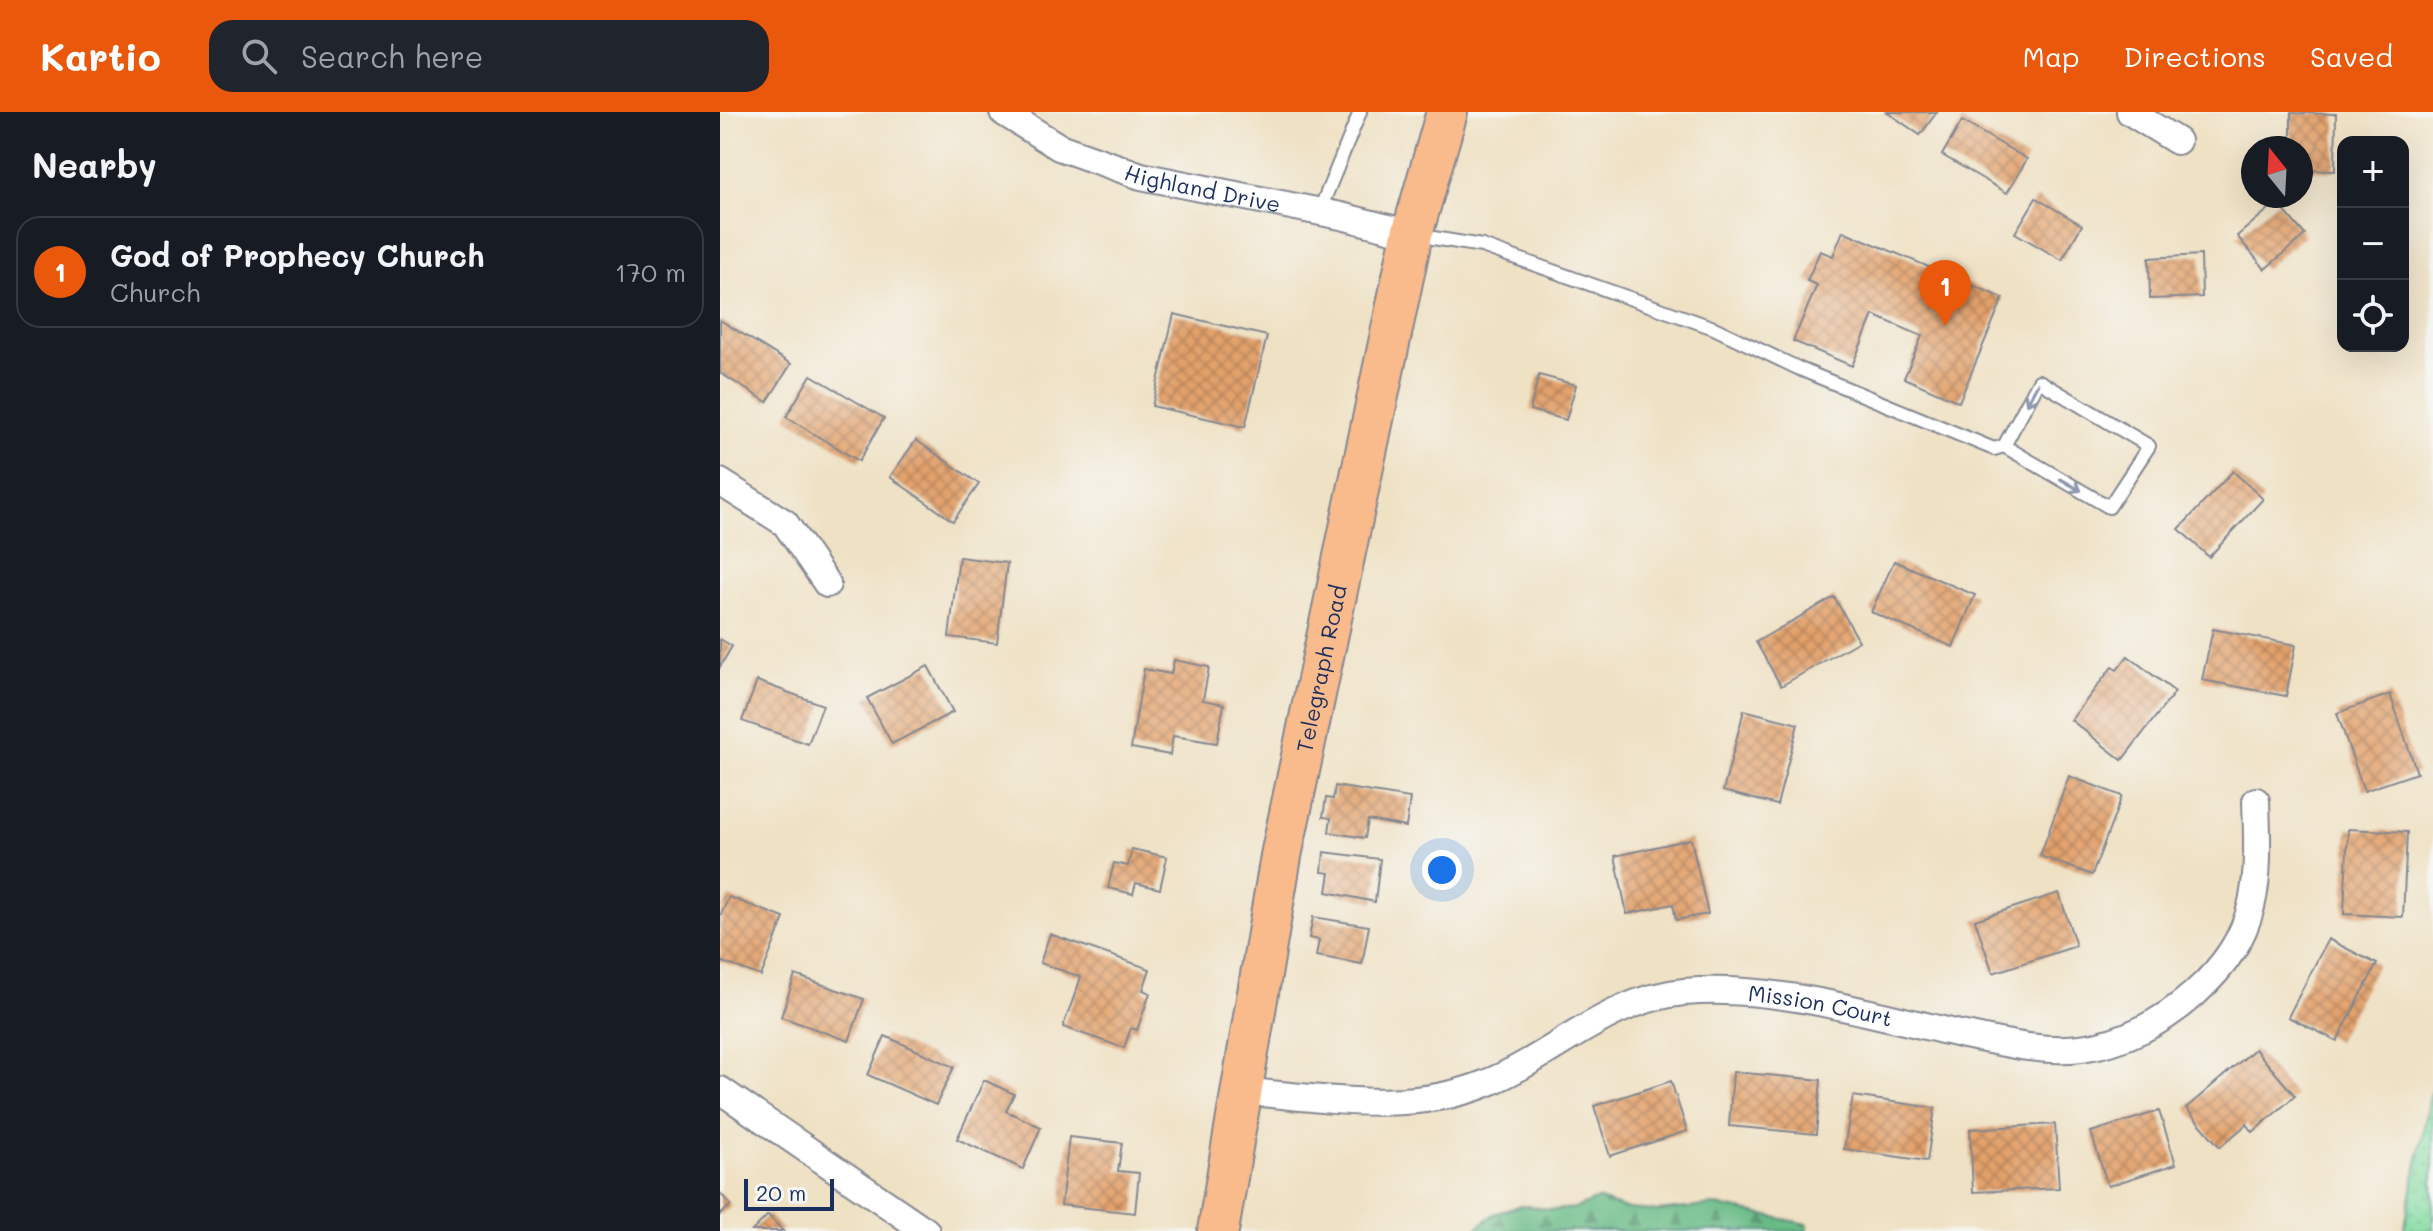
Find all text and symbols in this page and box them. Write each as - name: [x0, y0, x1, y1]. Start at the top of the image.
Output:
- search box: [209, 20, 769, 92]
- text: Kartio: [40, 31, 161, 81]
- icon: search: [237, 34, 281, 78]
- text: Search here: [301, 36, 483, 76]
- text: Map: [2023, 38, 2080, 74]
- text: Directions: [2124, 38, 2266, 74]
- text: Saved: [2310, 38, 2393, 74]
- north arrow: [2241, 136, 2313, 208]
- map controls: [2337, 136, 2409, 352]
- button: +: [2337, 136, 2409, 208]
- text: Nearby: [32, 142, 157, 187]
- street label: Highland Drive: [1121, 157, 1283, 218]
- button: −: [2337, 208, 2409, 280]
- text: God of Prophecy Church: [110, 235, 484, 275]
- text: 1: [54, 255, 66, 289]
- text: 170 m: [615, 255, 686, 289]
- pin: 1: [1919, 260, 1971, 326]
- text: Church: [110, 275, 200, 309]
- button: locate: [2337, 280, 2409, 352]
- one-way arrow: [2023, 381, 2039, 405]
- one-way arrow: [2059, 477, 2082, 493]
- street label: Telegraph Road: [1289, 582, 1352, 755]
- your location: [1422, 850, 1462, 890]
- street label: Mission Court: [1747, 978, 1896, 1032]
- scale bar: [744, 1175, 834, 1211]
- text: 20 m: [756, 1178, 806, 1207]

